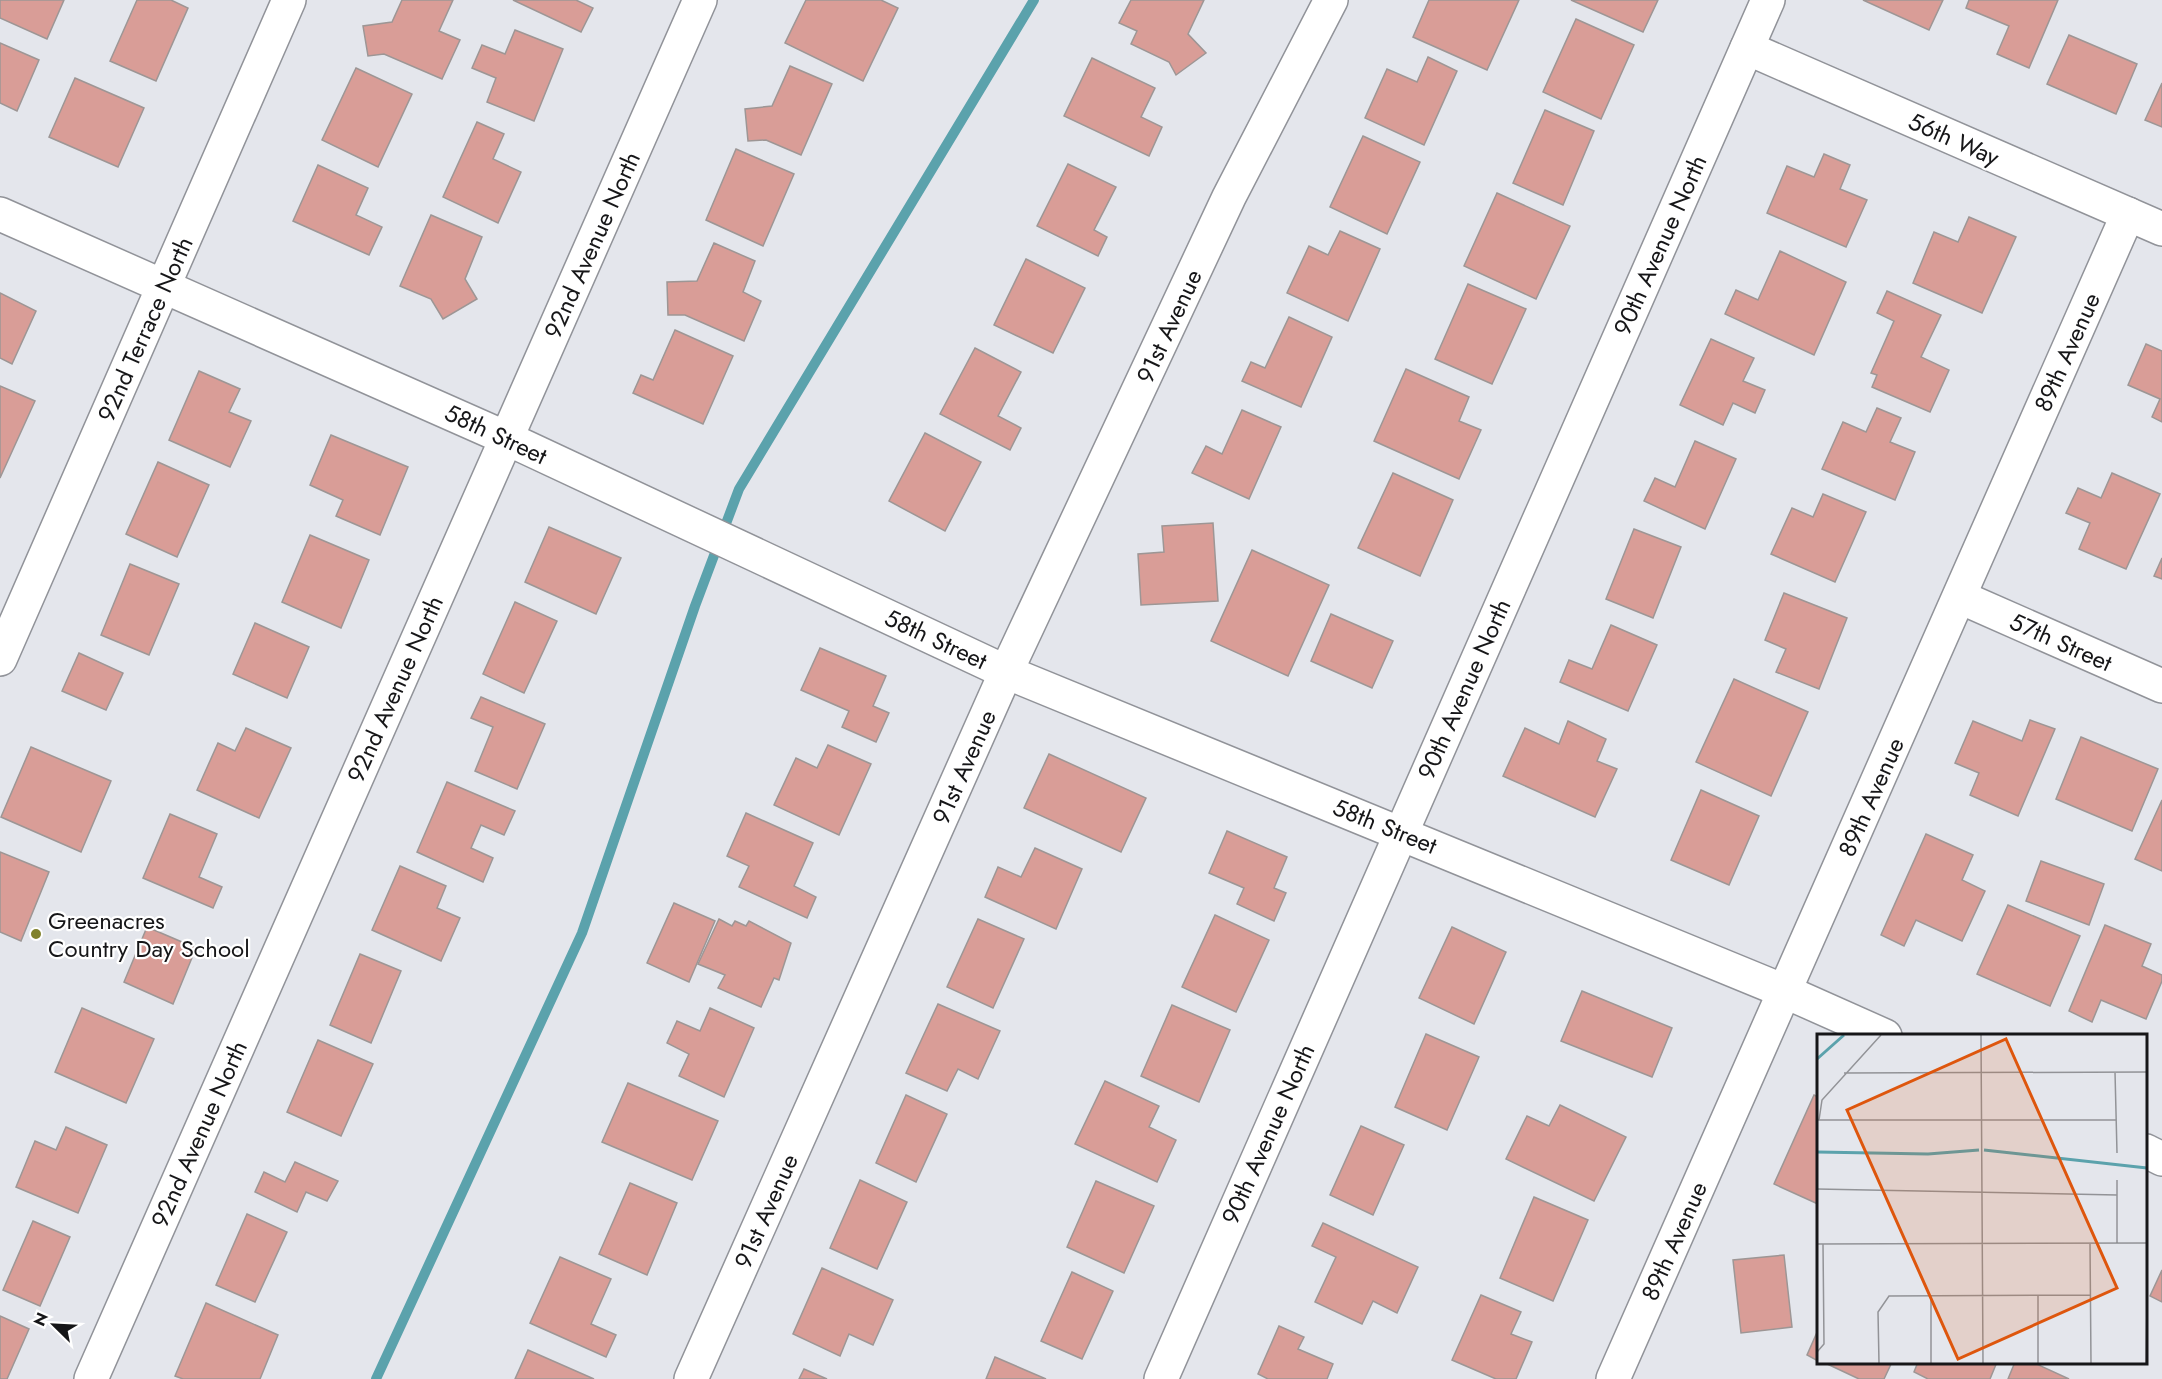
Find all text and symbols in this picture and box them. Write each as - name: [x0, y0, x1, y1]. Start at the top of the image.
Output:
- street label: 56th Way: [1903, 103, 2005, 175]
- street label: 92nd Avenue North: [535, 146, 649, 344]
- street label: 90th Avenue North: [1605, 149, 1715, 341]
- street label: 92nd Terrace North: [88, 231, 202, 427]
- street label: 91st Avenue: [1127, 263, 1211, 389]
- street label: 89th Avenue: [2025, 287, 2109, 417]
- street label: 58th Street: [439, 395, 553, 473]
- street label: 92nd Avenue North: [338, 590, 452, 788]
- street label: 90th Avenue North: [1409, 593, 1519, 785]
- street label: 58th Street: [879, 600, 993, 678]
- street label: 57th Street: [2004, 604, 2118, 680]
- street label: 91st Avenue: [923, 704, 1005, 830]
- street label: 89th Avenue: [1829, 732, 1913, 862]
- street label: 58th Street: [1328, 789, 1443, 863]
- place label: Greenacres Country Day School: [48, 903, 250, 966]
- marker: Greenacres Country Day School: [29, 927, 43, 941]
- inset map: [1817, 1034, 2147, 1364]
- street label: 92nd Avenue North: [142, 1035, 256, 1233]
- street label: 90th Avenue North: [1213, 1038, 1323, 1230]
- street label: 91st Avenue: [725, 1148, 807, 1274]
- street label: 89th Avenue: [1632, 1176, 1716, 1306]
- north arrow: [24, 1295, 84, 1355]
- text: N: [28, 1309, 54, 1330]

